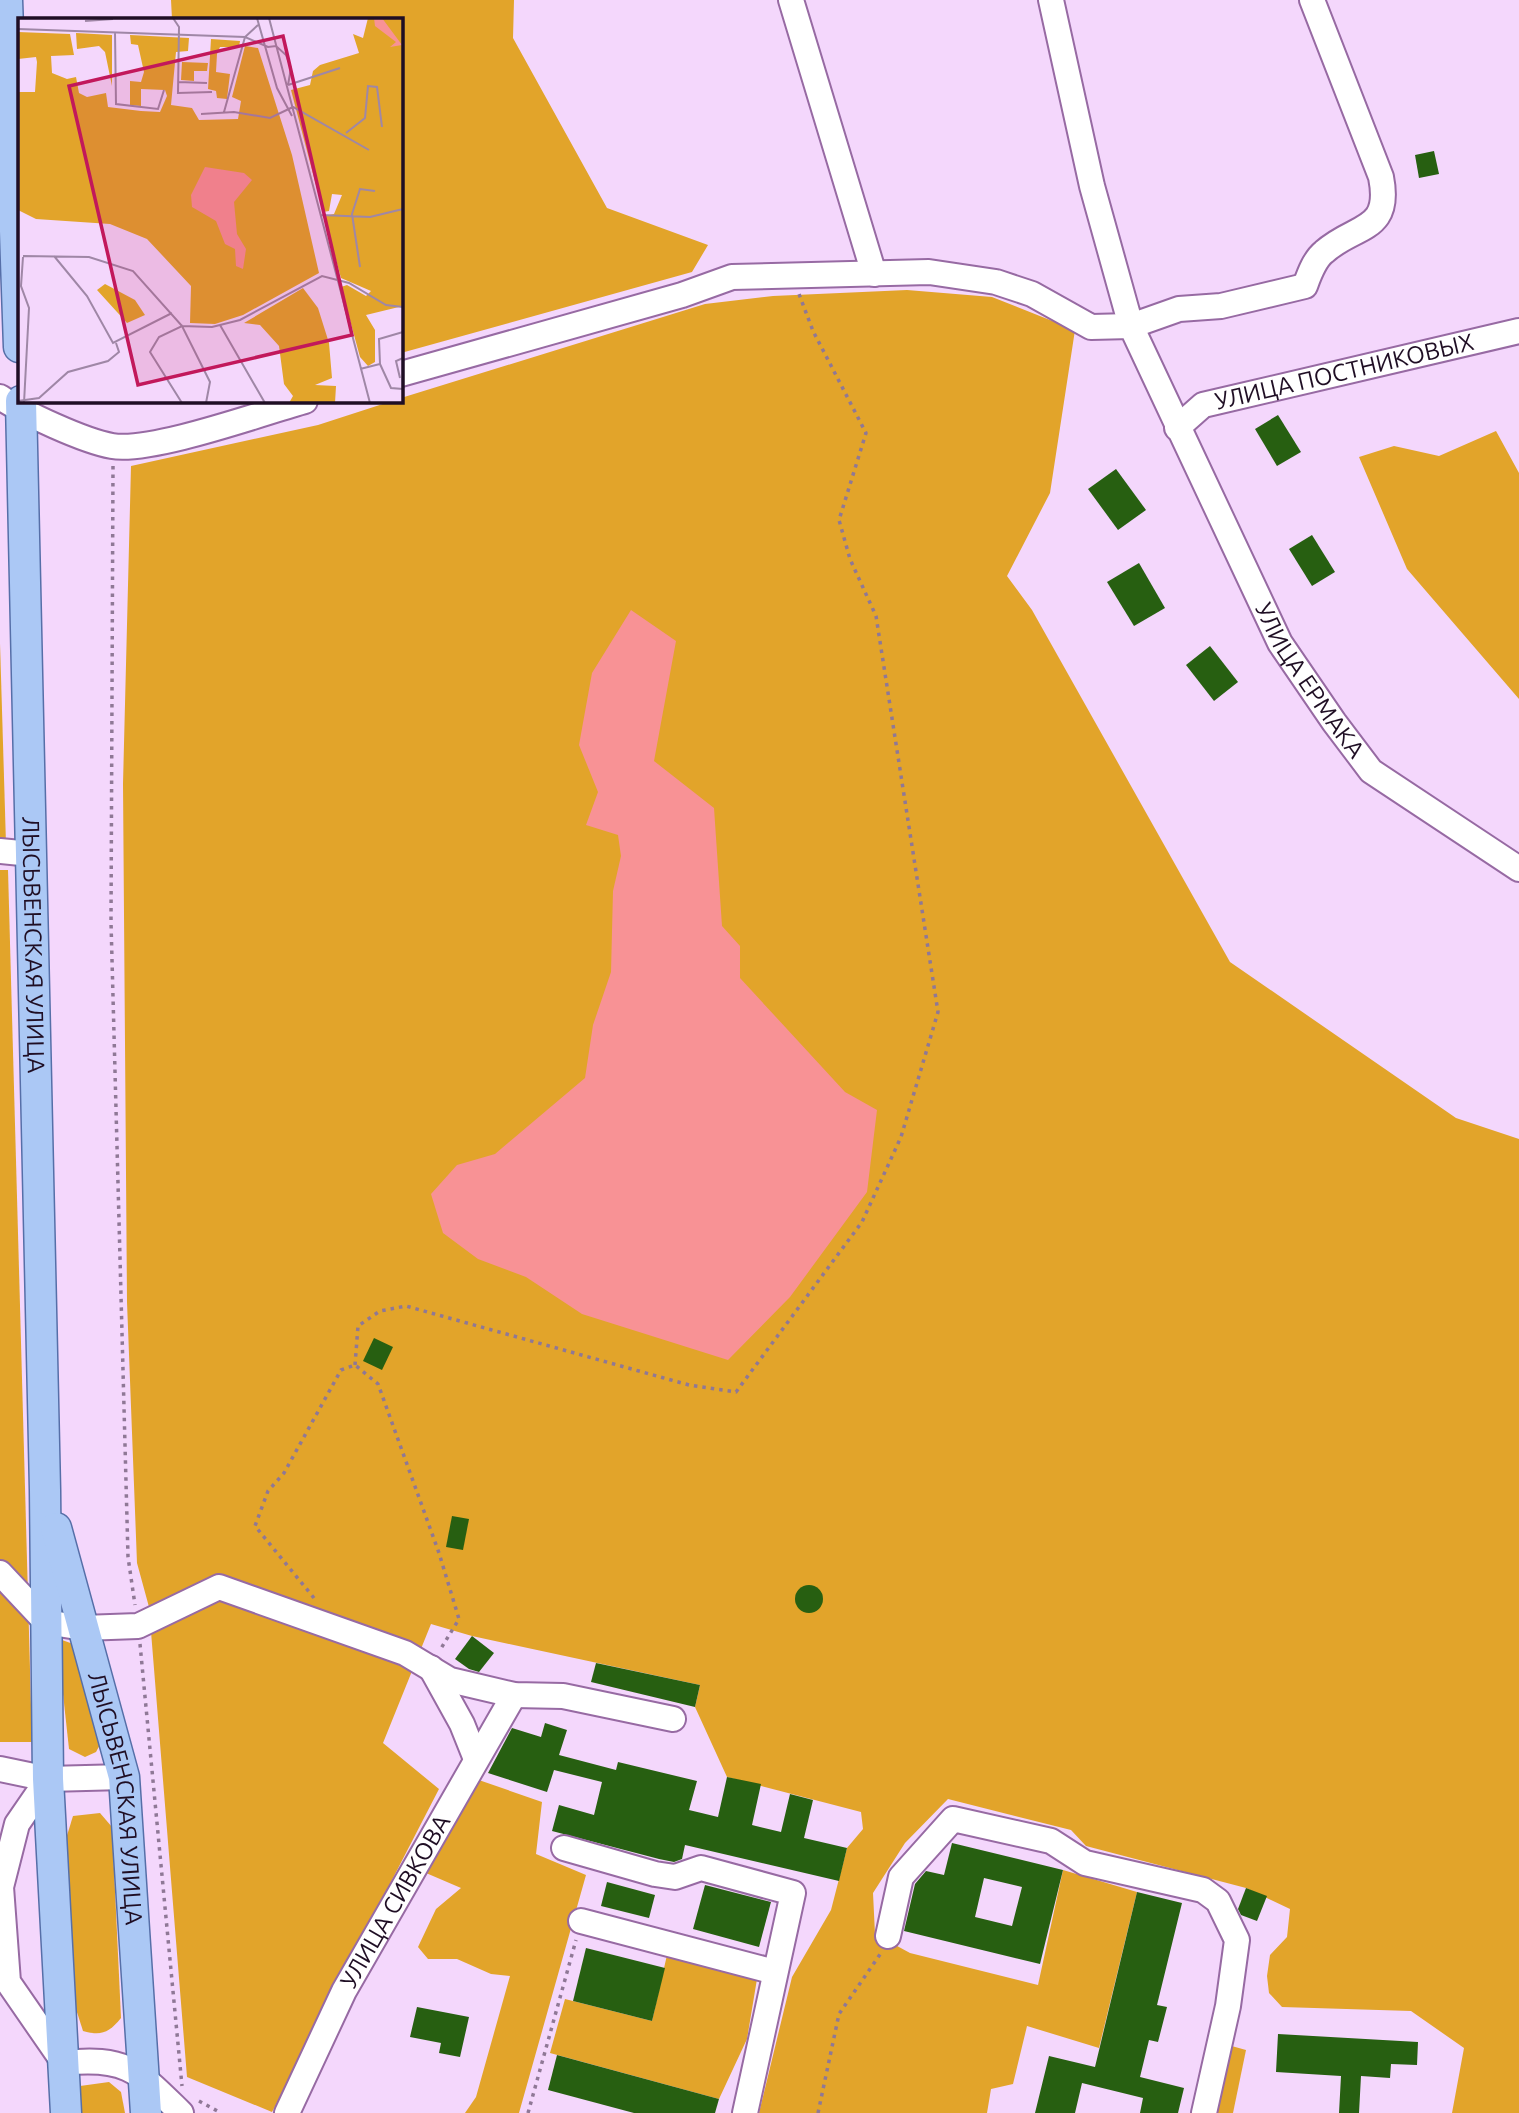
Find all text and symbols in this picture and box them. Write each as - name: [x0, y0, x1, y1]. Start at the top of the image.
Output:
- inset map: [18, 18, 402, 402]
- street label: УЛИЦА ПОСТНИКОВЫХ: [1212, 328, 1477, 415]
- street label: УЛИЦА ЕРМАКА: [1250, 598, 1370, 763]
- street label: ЛЫСЬВЕНСКАЯ УЛИЦА: [17, 816, 50, 1074]
- street label: ЛЫСЬВЕНСКАЯ УЛИЦА: [83, 1669, 148, 1926]
- street label: УЛИЦА СИВКОВА: [335, 1809, 456, 1993]

